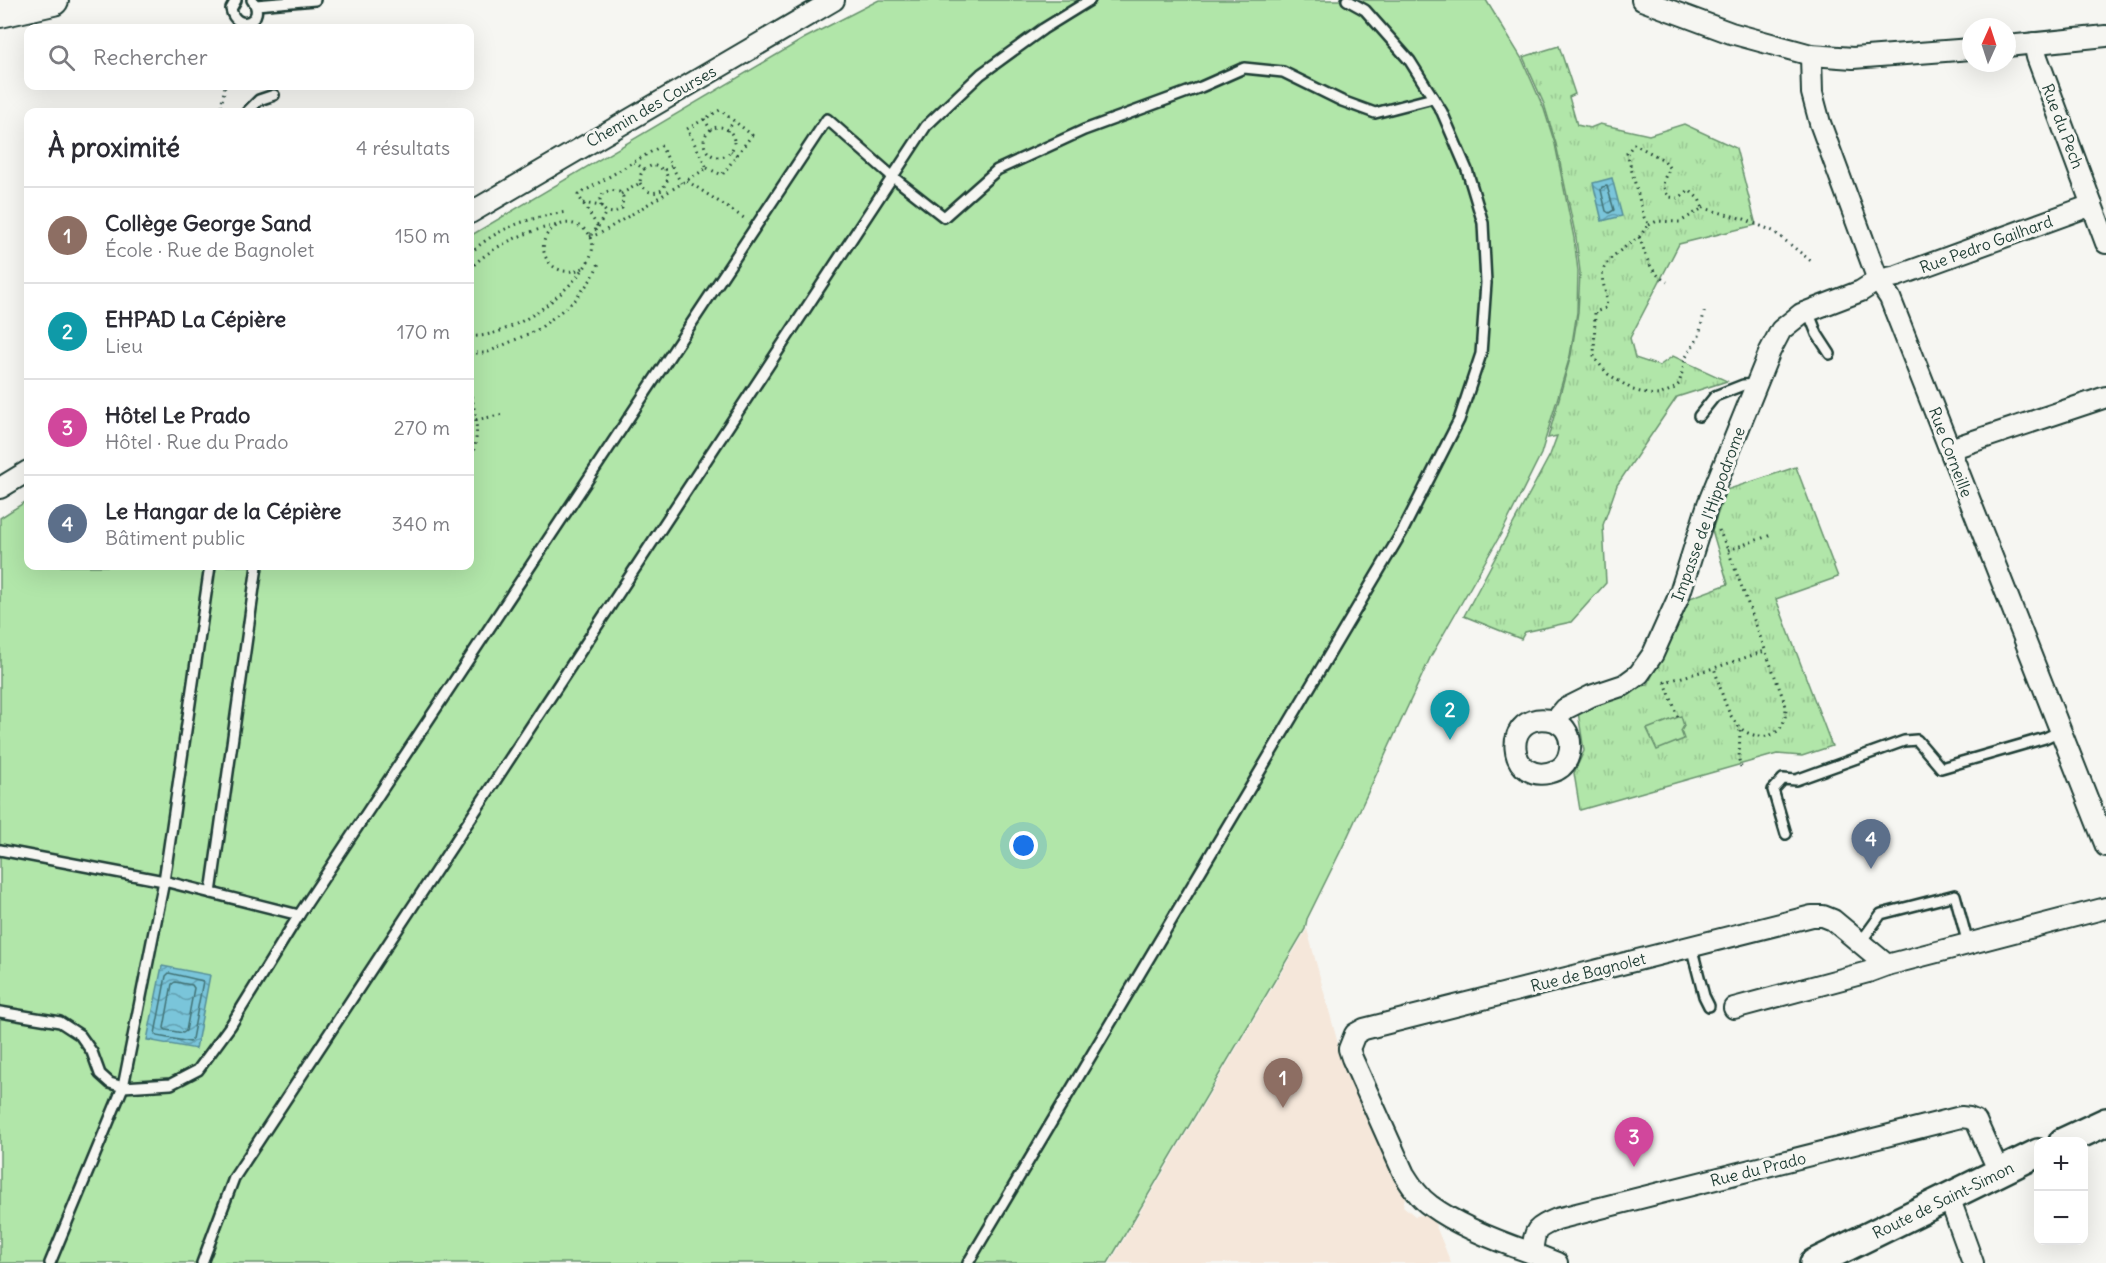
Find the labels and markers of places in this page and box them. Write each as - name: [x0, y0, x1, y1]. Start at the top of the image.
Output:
- pin: 2: [1430, 690, 1470, 740]
- pin: 4: [1852, 820, 1890, 869]
- pin: 1: [1264, 1058, 1302, 1108]
- pin: 3: [1614, 1118, 1654, 1167]

